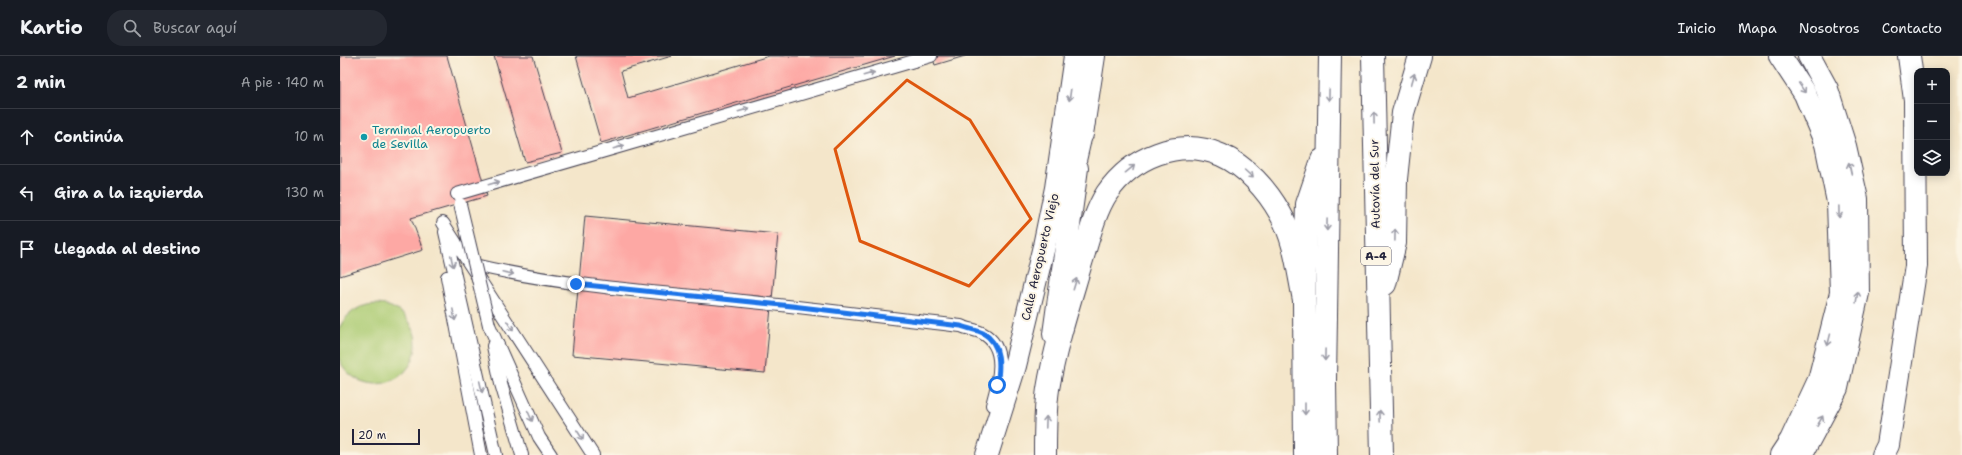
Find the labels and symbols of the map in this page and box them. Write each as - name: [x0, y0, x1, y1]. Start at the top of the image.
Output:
- one-way arrow: [862, 70, 875, 77]
- one-way arrow: [1410, 73, 1417, 86]
- one-way arrow: [1798, 82, 1806, 93]
- one-way arrow: [1066, 88, 1074, 101]
- one-way arrow: [1325, 88, 1333, 101]
- one-way arrow: [737, 106, 750, 113]
- one-way arrow: [1370, 112, 1378, 125]
- place label: Terminal Aeropuerto de Sevilla: [372, 122, 491, 152]
- marker: Terminal Aeropuerto de Sevilla: [359, 132, 369, 142]
- street label: Autovía del Sur: [1366, 139, 1384, 229]
- one-way arrow: [613, 143, 626, 150]
- one-way arrow: [1845, 162, 1853, 175]
- one-way arrow: [1125, 164, 1136, 173]
- one-way arrow: [1243, 169, 1254, 178]
- one-way arrow: [488, 179, 501, 186]
- street label: Calle Aeropuerto Viejo: [1018, 192, 1062, 322]
- one-way arrow: [1835, 205, 1842, 218]
- one-way arrow: [1323, 218, 1331, 231]
- one-way arrow: [1391, 229, 1399, 242]
- road number: A-4: [1361, 247, 1391, 265]
- one-way arrow: [448, 254, 456, 267]
- one-way arrow: [501, 270, 514, 278]
- route end: [567, 275, 585, 293]
- one-way arrow: [1072, 277, 1079, 290]
- one-way arrow: [1853, 291, 1861, 304]
- one-way arrow: [450, 308, 458, 321]
- one-way arrow: [506, 320, 514, 332]
- one-way arrow: [1825, 333, 1832, 346]
- one-way arrow: [1321, 348, 1329, 361]
- route start: [988, 376, 1006, 394]
- one-way arrow: [477, 380, 485, 393]
- one-way arrow: [1301, 402, 1309, 415]
- one-way arrow: [527, 410, 534, 422]
- one-way arrow: [1377, 410, 1384, 423]
- one-way arrow: [1816, 415, 1824, 427]
- one-way arrow: [1043, 416, 1050, 429]
- scale bar: [352, 427, 420, 446]
- one-way arrow: [576, 429, 584, 440]

